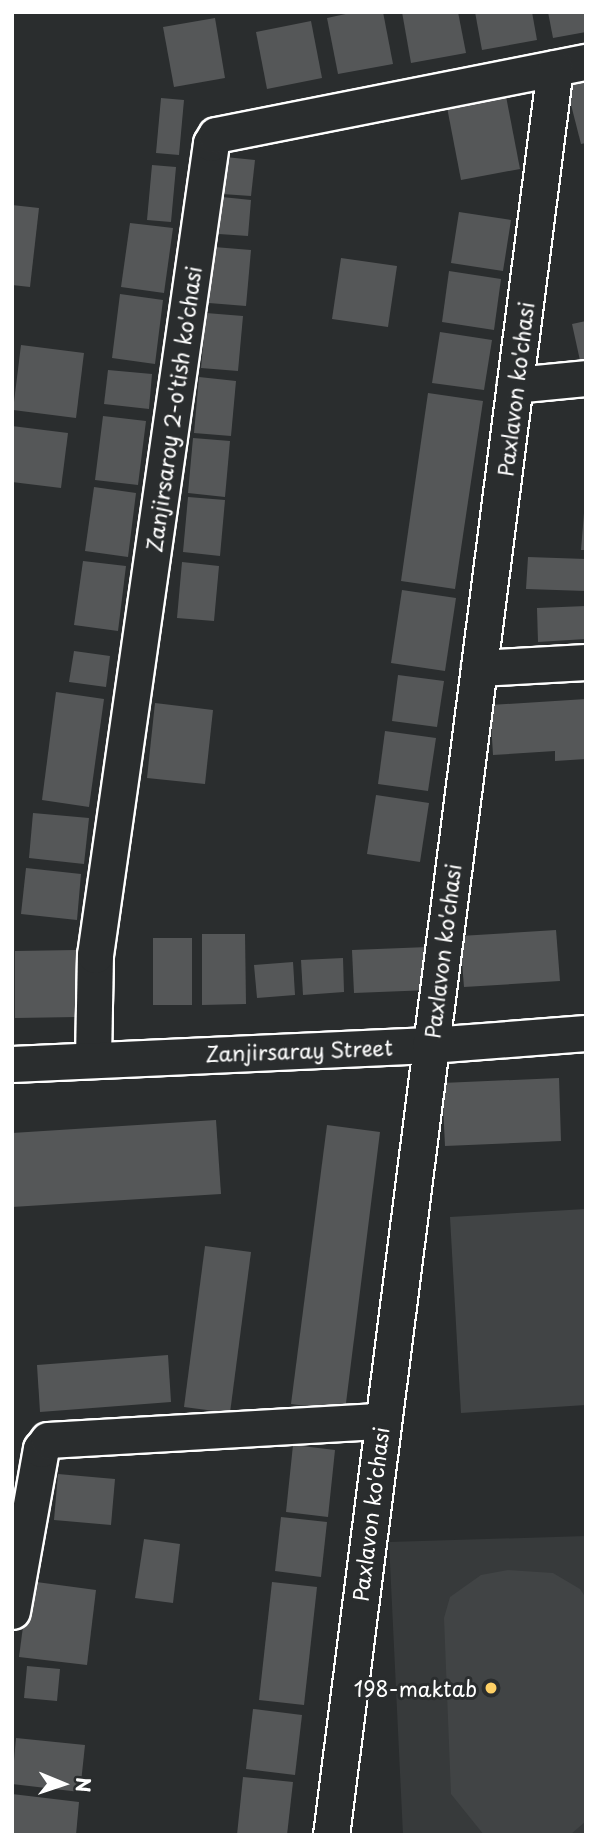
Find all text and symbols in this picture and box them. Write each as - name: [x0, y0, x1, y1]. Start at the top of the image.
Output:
- street label: Zanjirsaroy 2-o'tish ko'chasi: [140, 264, 206, 554]
- street label: Paxlavon ko'chasi: [492, 300, 538, 478]
- street label: Paxlavon ko'chasi: [419, 862, 465, 1040]
- street label: Zanjirsaray Street: [205, 1034, 393, 1066]
- street label: Paxlavon ko'chasi: [347, 1425, 393, 1603]
- place label: 198-maktab: [354, 1675, 477, 1701]
- marker: 198-maktab: [483, 1680, 499, 1696]
- north arrow: [28, 1749, 98, 1819]
- text: N: [70, 1777, 98, 1793]

